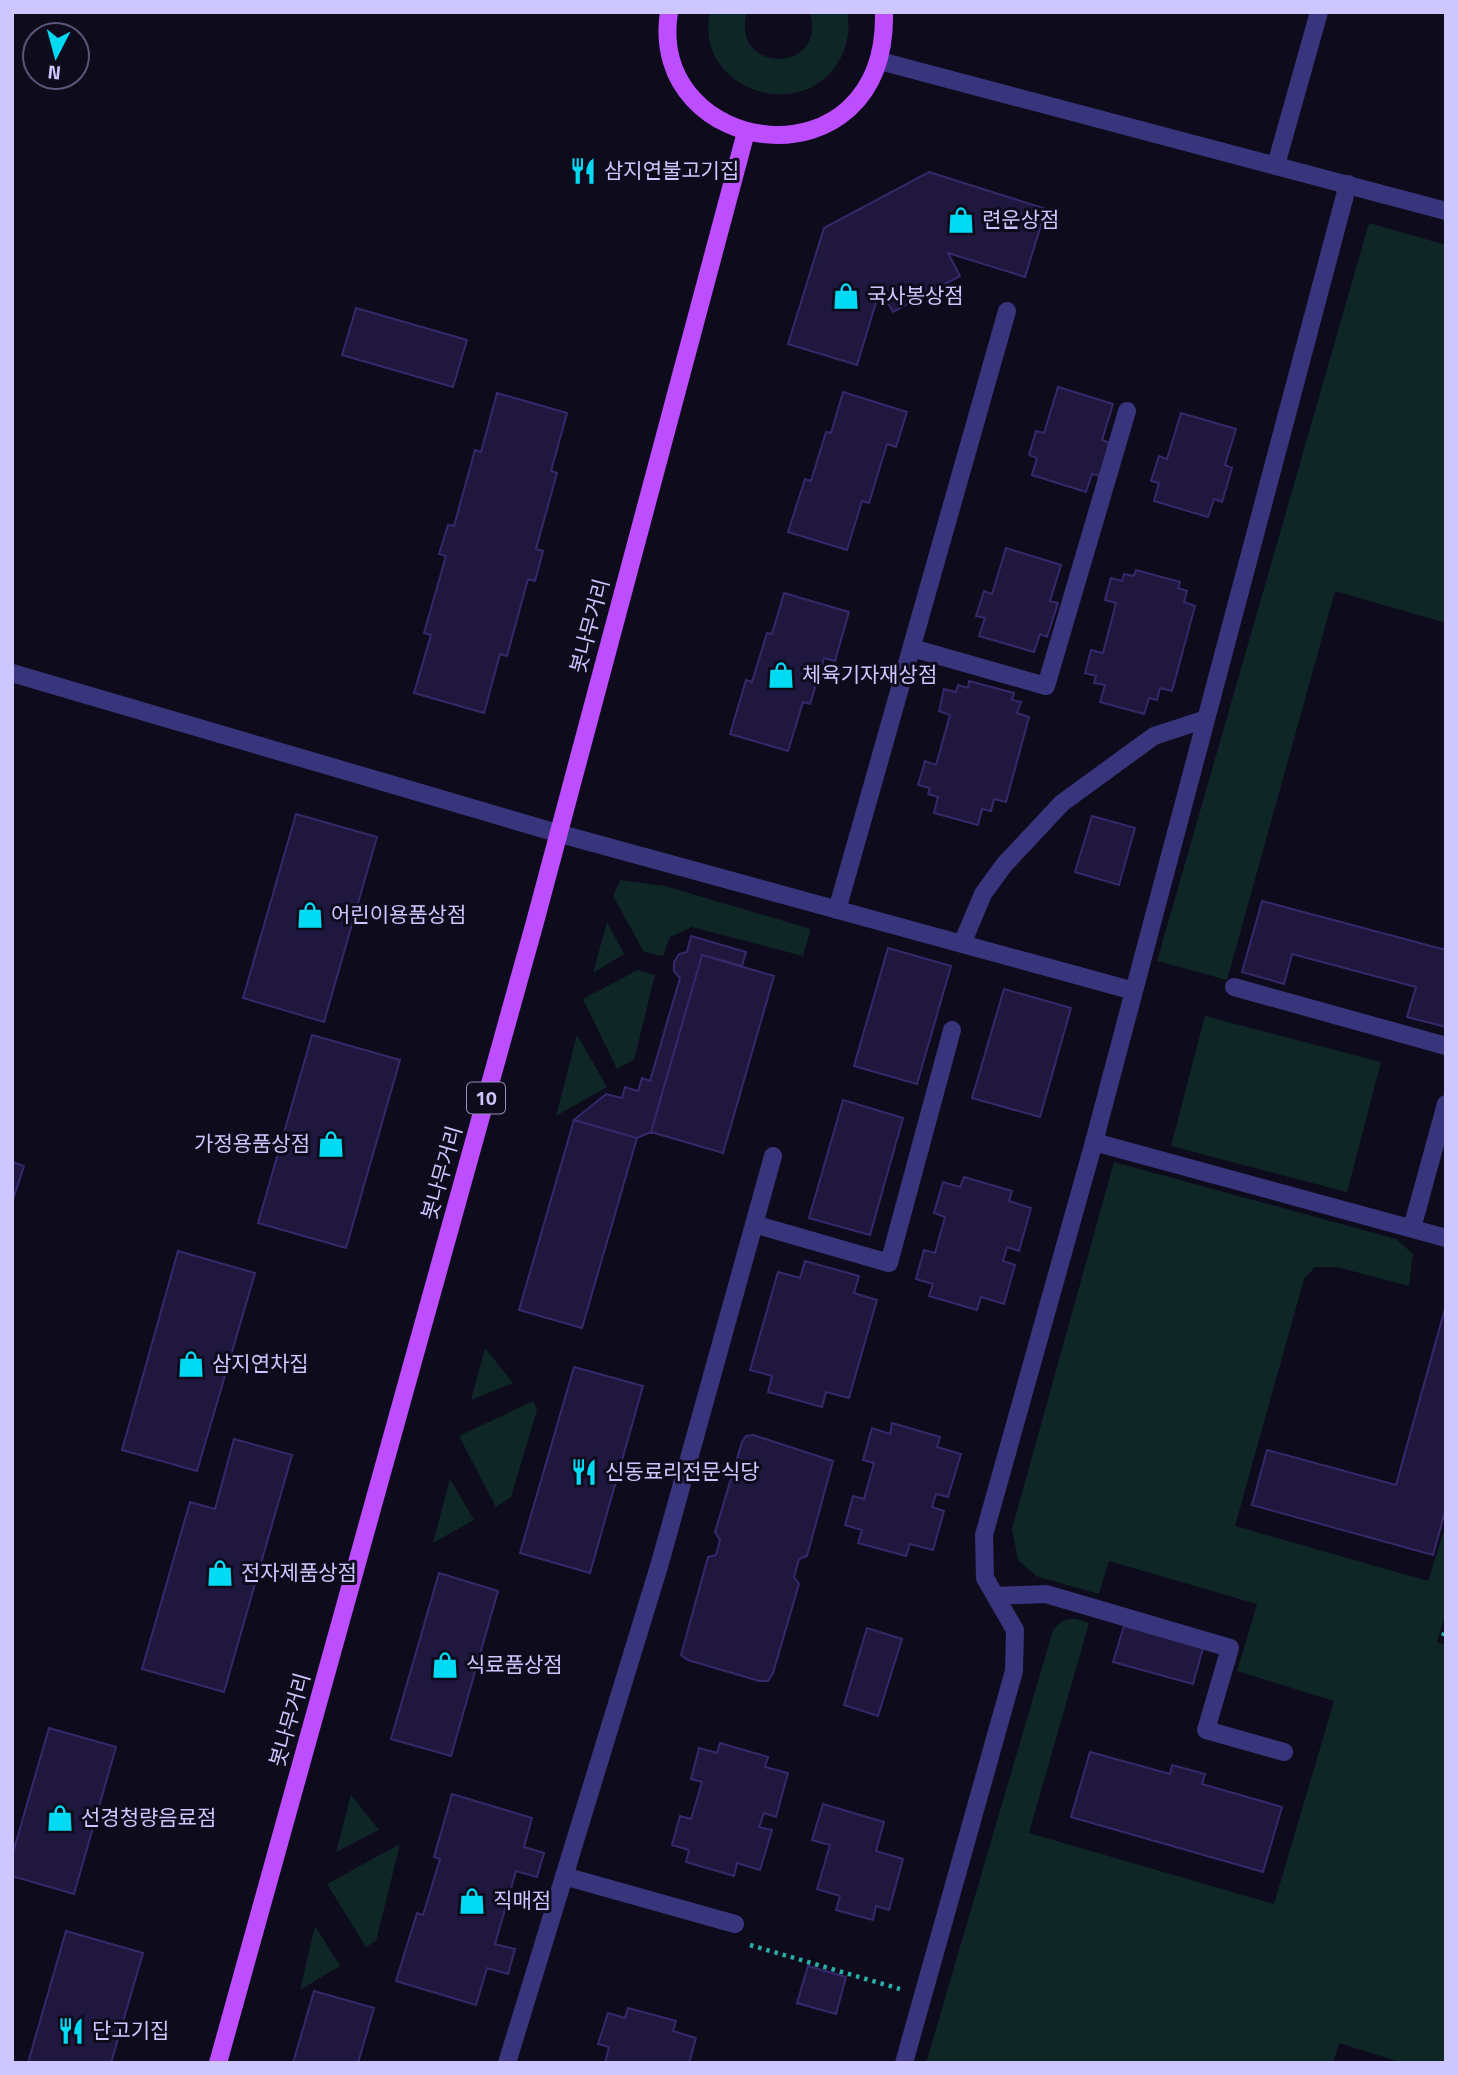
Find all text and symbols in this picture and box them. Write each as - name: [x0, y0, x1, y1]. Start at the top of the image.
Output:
- north arrow: [21, 21, 91, 91]
- text: N: [46, 58, 62, 89]
- place label: 삼지연불고기집: [604, 154, 739, 186]
- restaurant icon: 삼지연불고기집: [568, 156, 598, 186]
- place label: 련운상점: [982, 203, 1059, 235]
- shop icon: 련운상점: [946, 205, 976, 235]
- place label: 국사봉상점: [867, 279, 964, 311]
- shop icon: 국사봉상점: [831, 281, 861, 311]
- street label: 봇나무거리: [561, 575, 617, 677]
- place label: 체육기자재상점: [802, 658, 937, 690]
- shop icon: 체육기자재상점: [766, 660, 796, 690]
- place label: 어린이용품상점: [331, 898, 466, 930]
- shop icon: 어린이용품상점: [295, 900, 325, 930]
- road number: 10: [467, 1082, 505, 1114]
- street label: 봇나무거리: [412, 1122, 470, 1224]
- place label: 가정용품상점: [194, 1127, 310, 1159]
- shop icon: 가정용품상점: [316, 1129, 346, 1159]
- place label: 삼지연차집: [212, 1347, 309, 1379]
- shop icon: 삼지연차집: [176, 1349, 206, 1379]
- place label: 신동료리전문식당: [605, 1455, 760, 1487]
- restaurant icon: 신동료리전문식당: [569, 1457, 599, 1487]
- place label: 전자제품상점: [241, 1556, 357, 1588]
- shop icon: 전자제품상점: [205, 1558, 235, 1588]
- place label: 식료품상점: [466, 1648, 563, 1680]
- shop icon: 식료품상점: [430, 1650, 460, 1680]
- street label: 봇나무거리: [260, 1669, 318, 1771]
- place label: 선경청량음료점: [81, 1801, 216, 1833]
- shop icon: 선경청량음료점: [45, 1803, 75, 1833]
- place label: 직매점: [493, 1884, 551, 1916]
- shop icon: 직매점: [457, 1886, 487, 1916]
- place label: 단고기집: [92, 2014, 169, 2046]
- restaurant icon: 단고기집: [56, 2016, 86, 2046]

